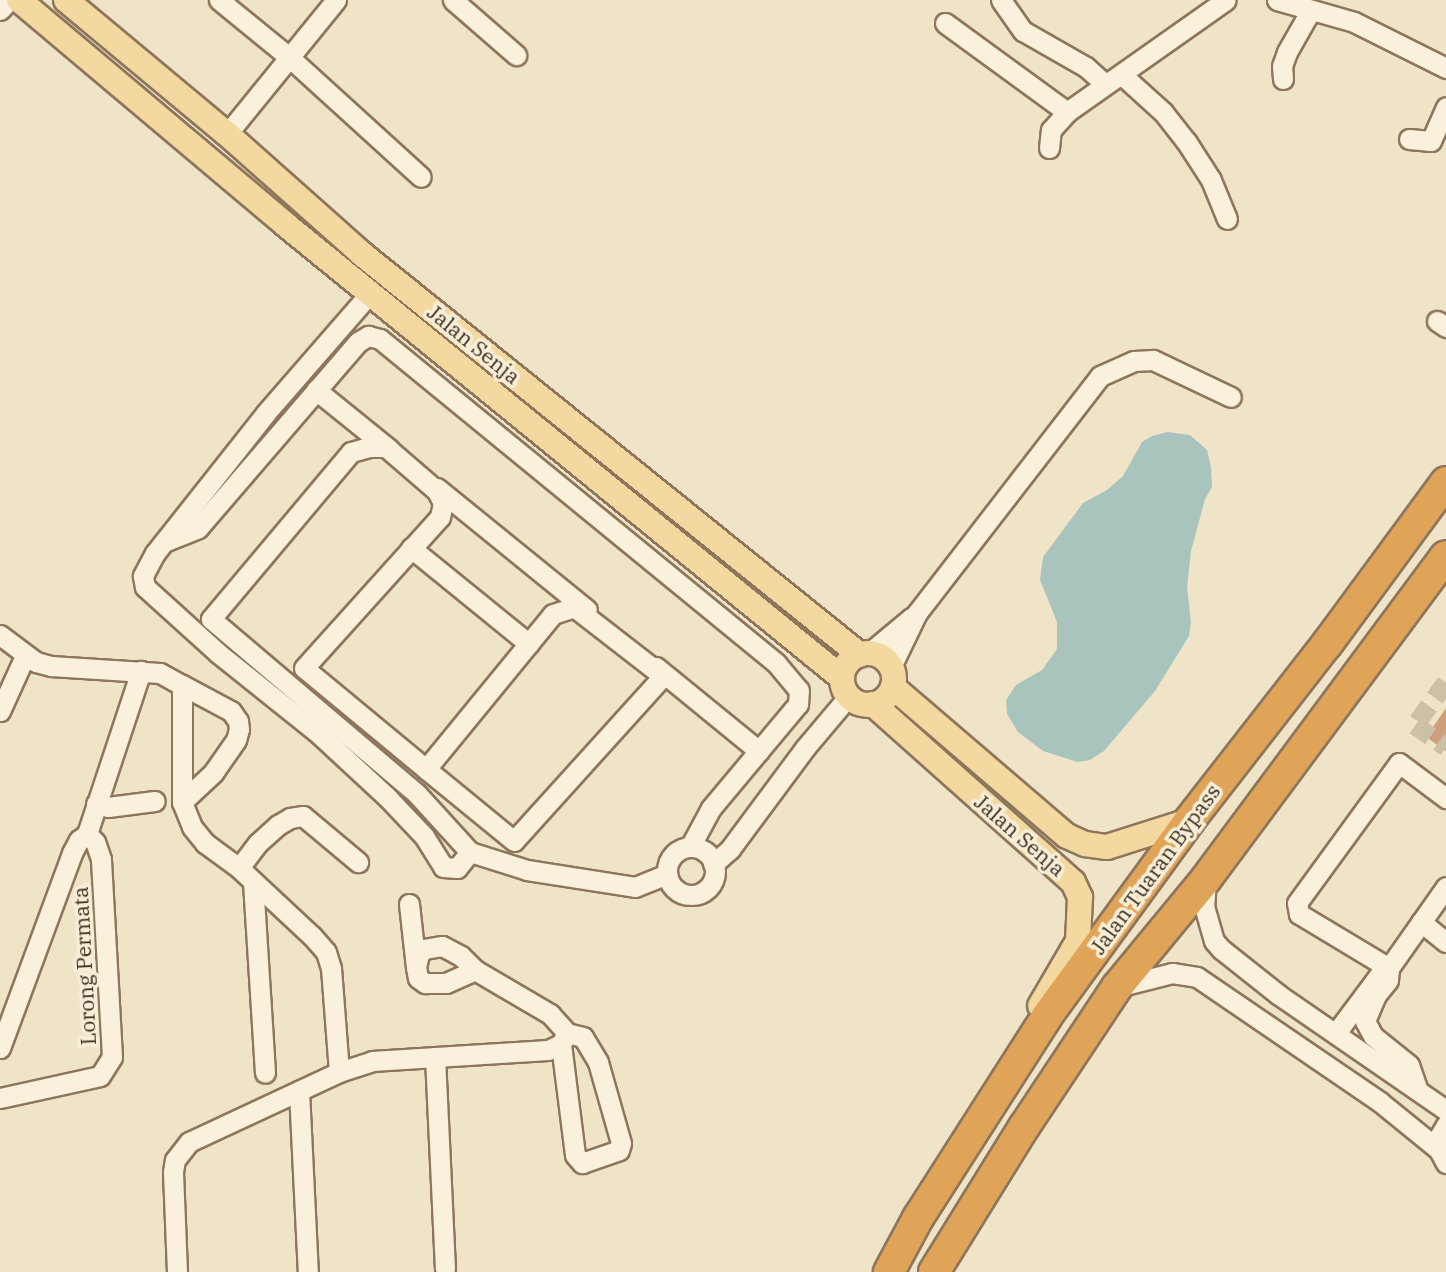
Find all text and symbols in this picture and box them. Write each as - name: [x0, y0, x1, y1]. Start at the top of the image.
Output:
- street label: Jalan Senja: [423, 299, 525, 389]
- street label: Jalan Tuaran Bypass: [1085, 779, 1225, 959]
- street label: Jalan Senja: [970, 789, 1070, 881]
- street label: Lorong Permata: [67, 886, 101, 1046]

